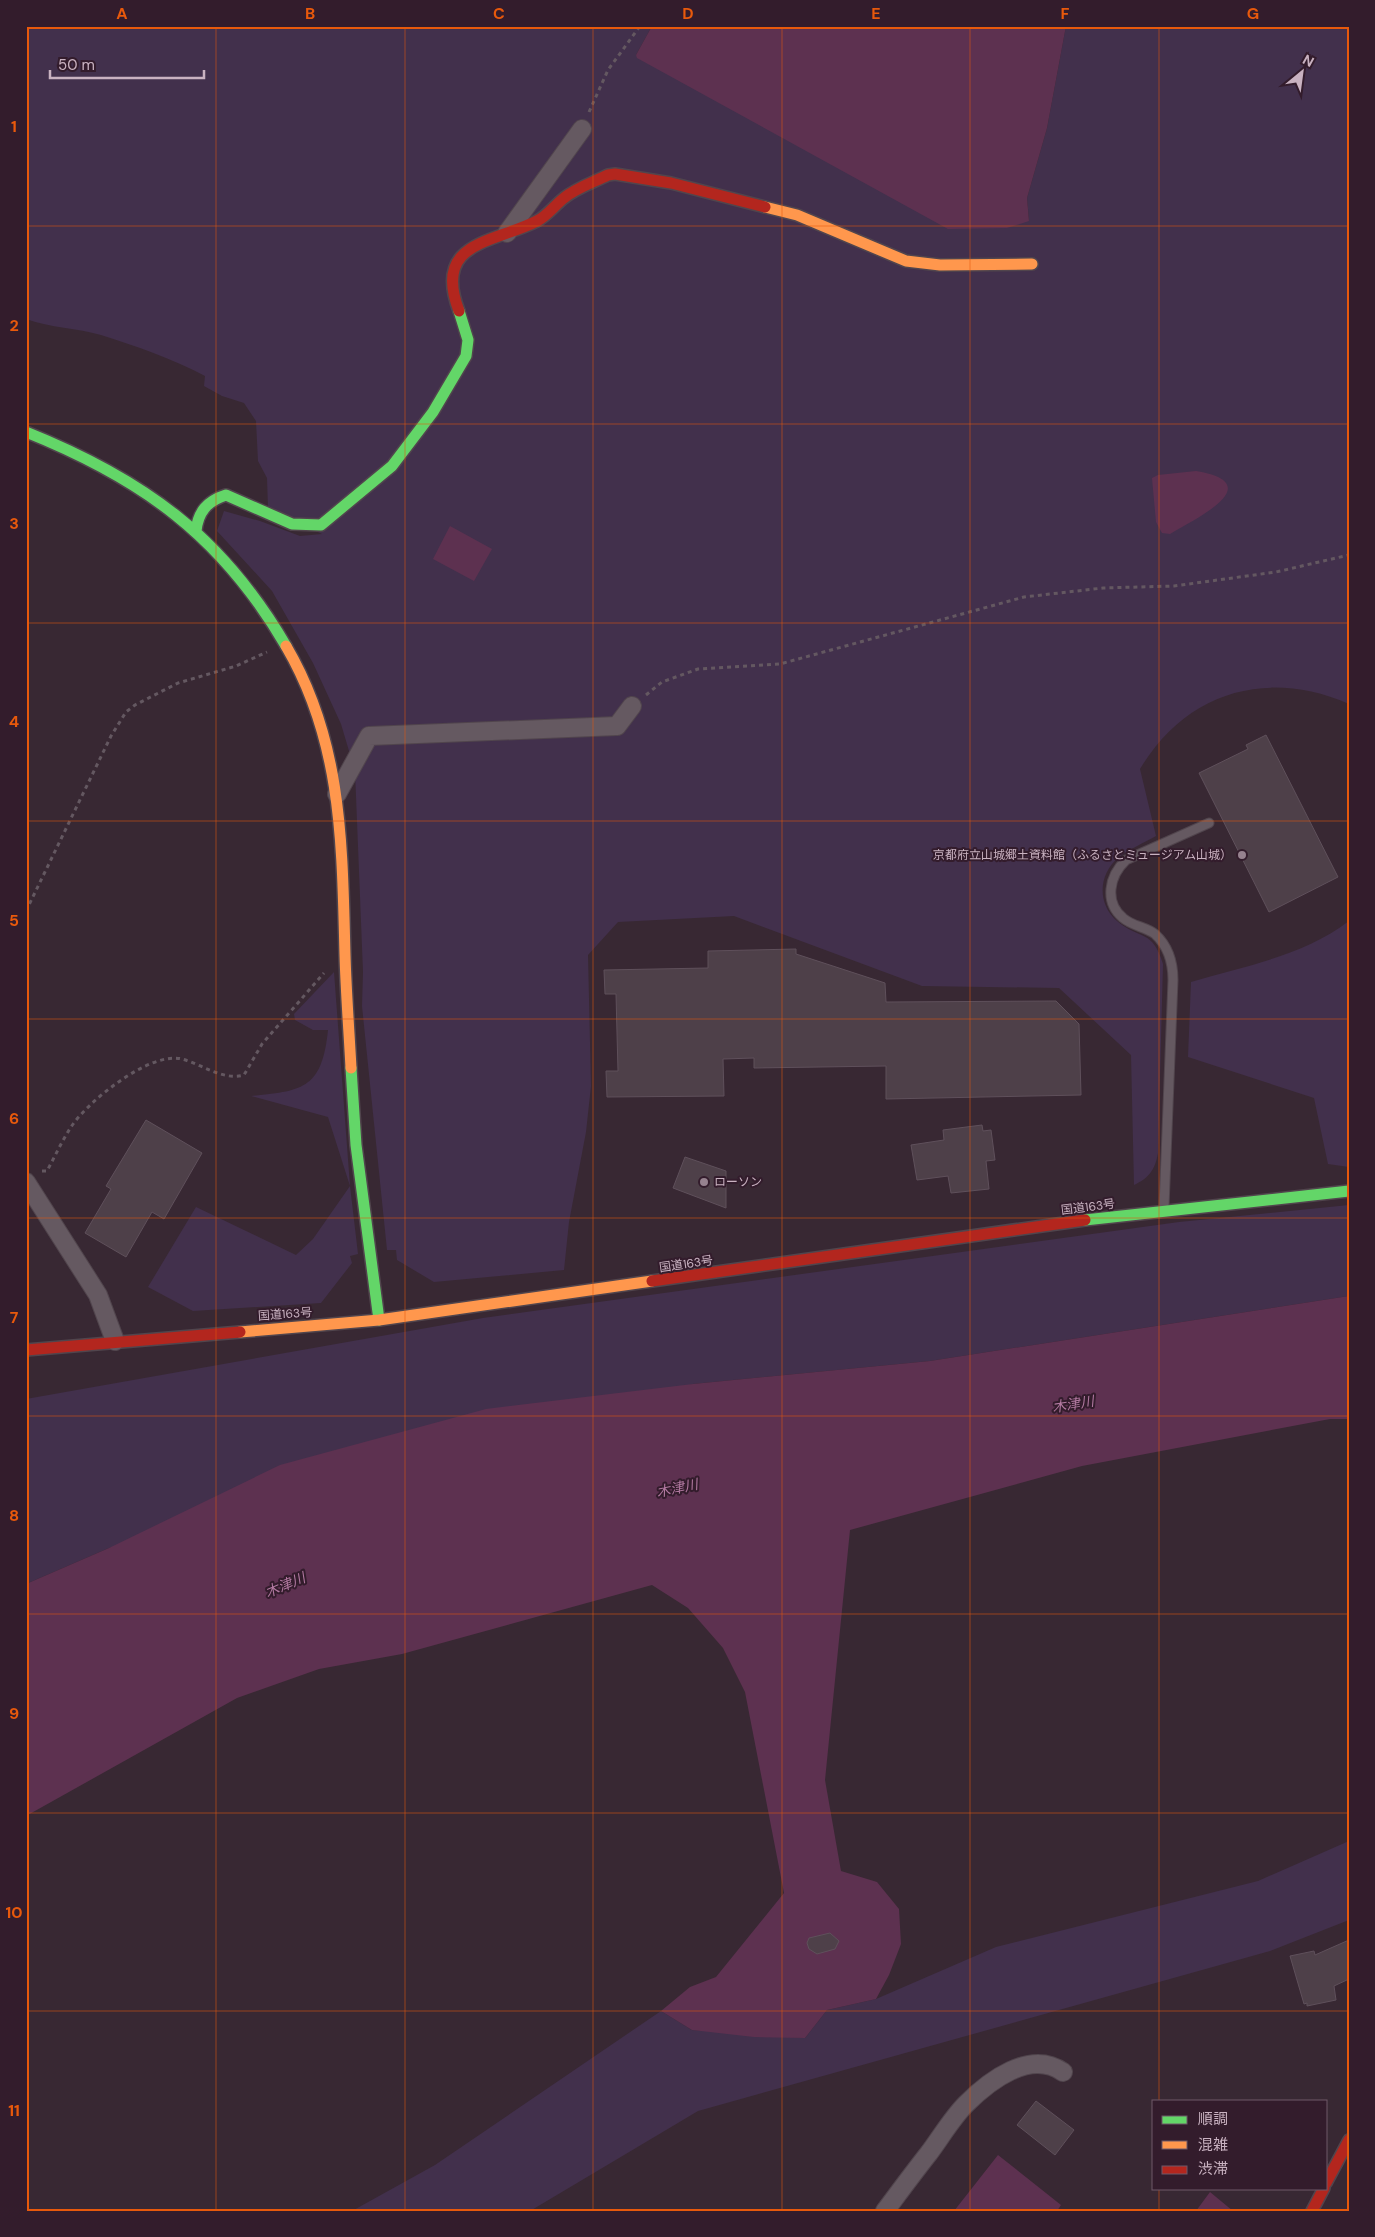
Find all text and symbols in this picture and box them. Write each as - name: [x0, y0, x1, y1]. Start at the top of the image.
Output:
- text: A: [116, 3, 128, 24]
- text: B: [305, 3, 315, 24]
- text: C: [493, 3, 505, 24]
- text: D: [682, 3, 694, 24]
- text: E: [871, 3, 881, 24]
- text: F: [1061, 3, 1070, 24]
- text: G: [1247, 3, 1259, 24]
- scale bar: [50, 48, 204, 80]
- north arrow: [1278, 48, 1328, 98]
- text: N: [1299, 50, 1317, 71]
- text: 50 m: [58, 55, 95, 75]
- text: 1: [11, 116, 17, 137]
- text: 2: [9, 315, 19, 336]
- text: 3: [9, 513, 19, 534]
- text: 4: [9, 711, 19, 732]
- place label: 京都府立山城郷土資料館（ふるさとミュージアム山城）: [933, 847, 1232, 863]
- marker: 京都府立山城郷土資料館（ふるさとミュージアム山城）: [1236, 849, 1248, 861]
- text: 5: [9, 910, 19, 931]
- text: 6: [9, 1108, 19, 1129]
- place label: ローソン: [714, 1174, 762, 1190]
- marker: ローソン: [698, 1176, 710, 1188]
- street label: 国道163号: [1060, 1196, 1116, 1218]
- street label: 国道163号: [658, 1252, 714, 1276]
- street label: 国道163号: [257, 1304, 313, 1324]
- text: 7: [10, 1307, 19, 1328]
- water label: 木津川: [1051, 1392, 1097, 1416]
- water label: 木津川: [655, 1474, 701, 1501]
- text: 8: [9, 1505, 19, 1526]
- water label: 木津川: [262, 1568, 310, 1601]
- text: 9: [9, 1703, 19, 1724]
- text: 10: [5, 1902, 23, 1923]
- text: 11: [8, 2100, 20, 2121]
- legend: [1152, 2100, 1328, 2190]
- text: 順調: [1198, 2109, 1228, 2129]
- text: 混雑: [1198, 2135, 1228, 2155]
- text: 渋滞: [1198, 2159, 1228, 2179]

